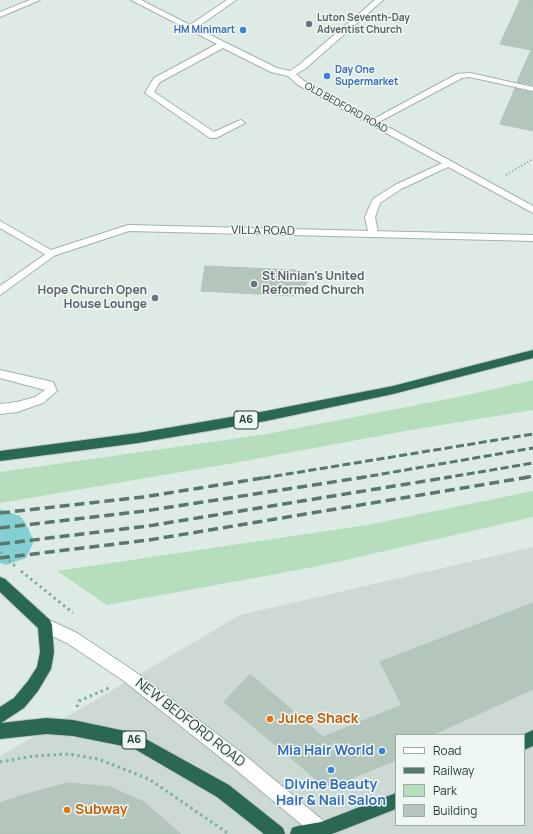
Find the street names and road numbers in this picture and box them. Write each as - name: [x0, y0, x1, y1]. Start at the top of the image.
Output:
- street label: OLD BEDFORD ROAD: [302, 80, 390, 136]
- street label: VILLA ROAD: [231, 223, 295, 239]
- road number: A6: [234, 411, 258, 429]
- street label: NEW BEDFORD ROAD: [132, 675, 248, 771]
- road number: A6: [122, 731, 146, 749]

